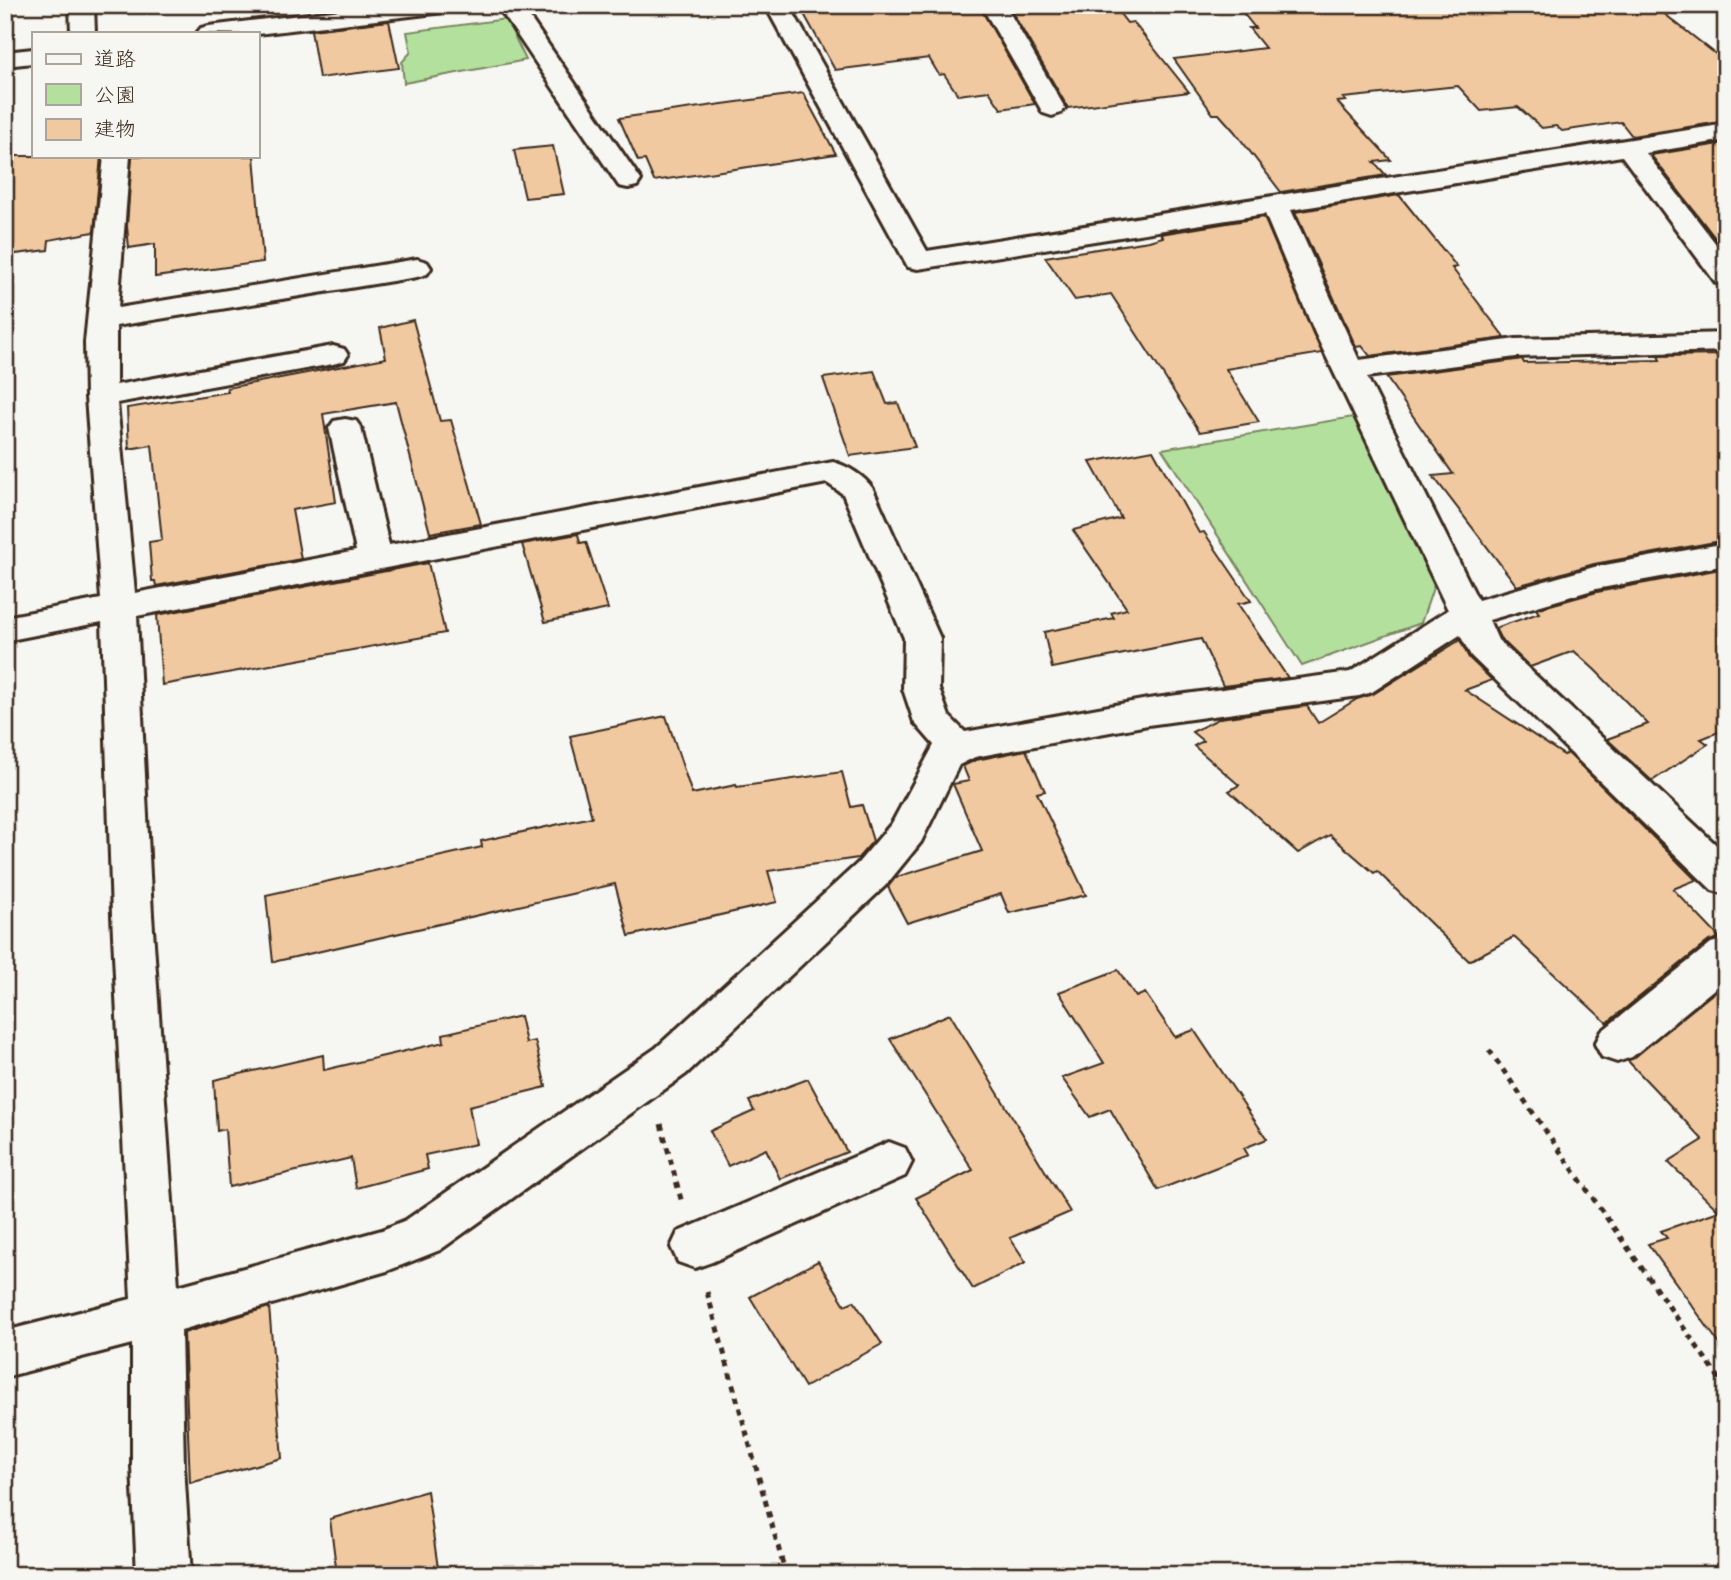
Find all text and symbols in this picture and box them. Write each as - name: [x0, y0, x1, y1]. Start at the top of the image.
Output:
- legend: [32, 32, 259, 158]
- text: 道路: [94, 44, 136, 73]
- text: 公園: [94, 80, 136, 109]
- text: 建物: [94, 114, 136, 143]

